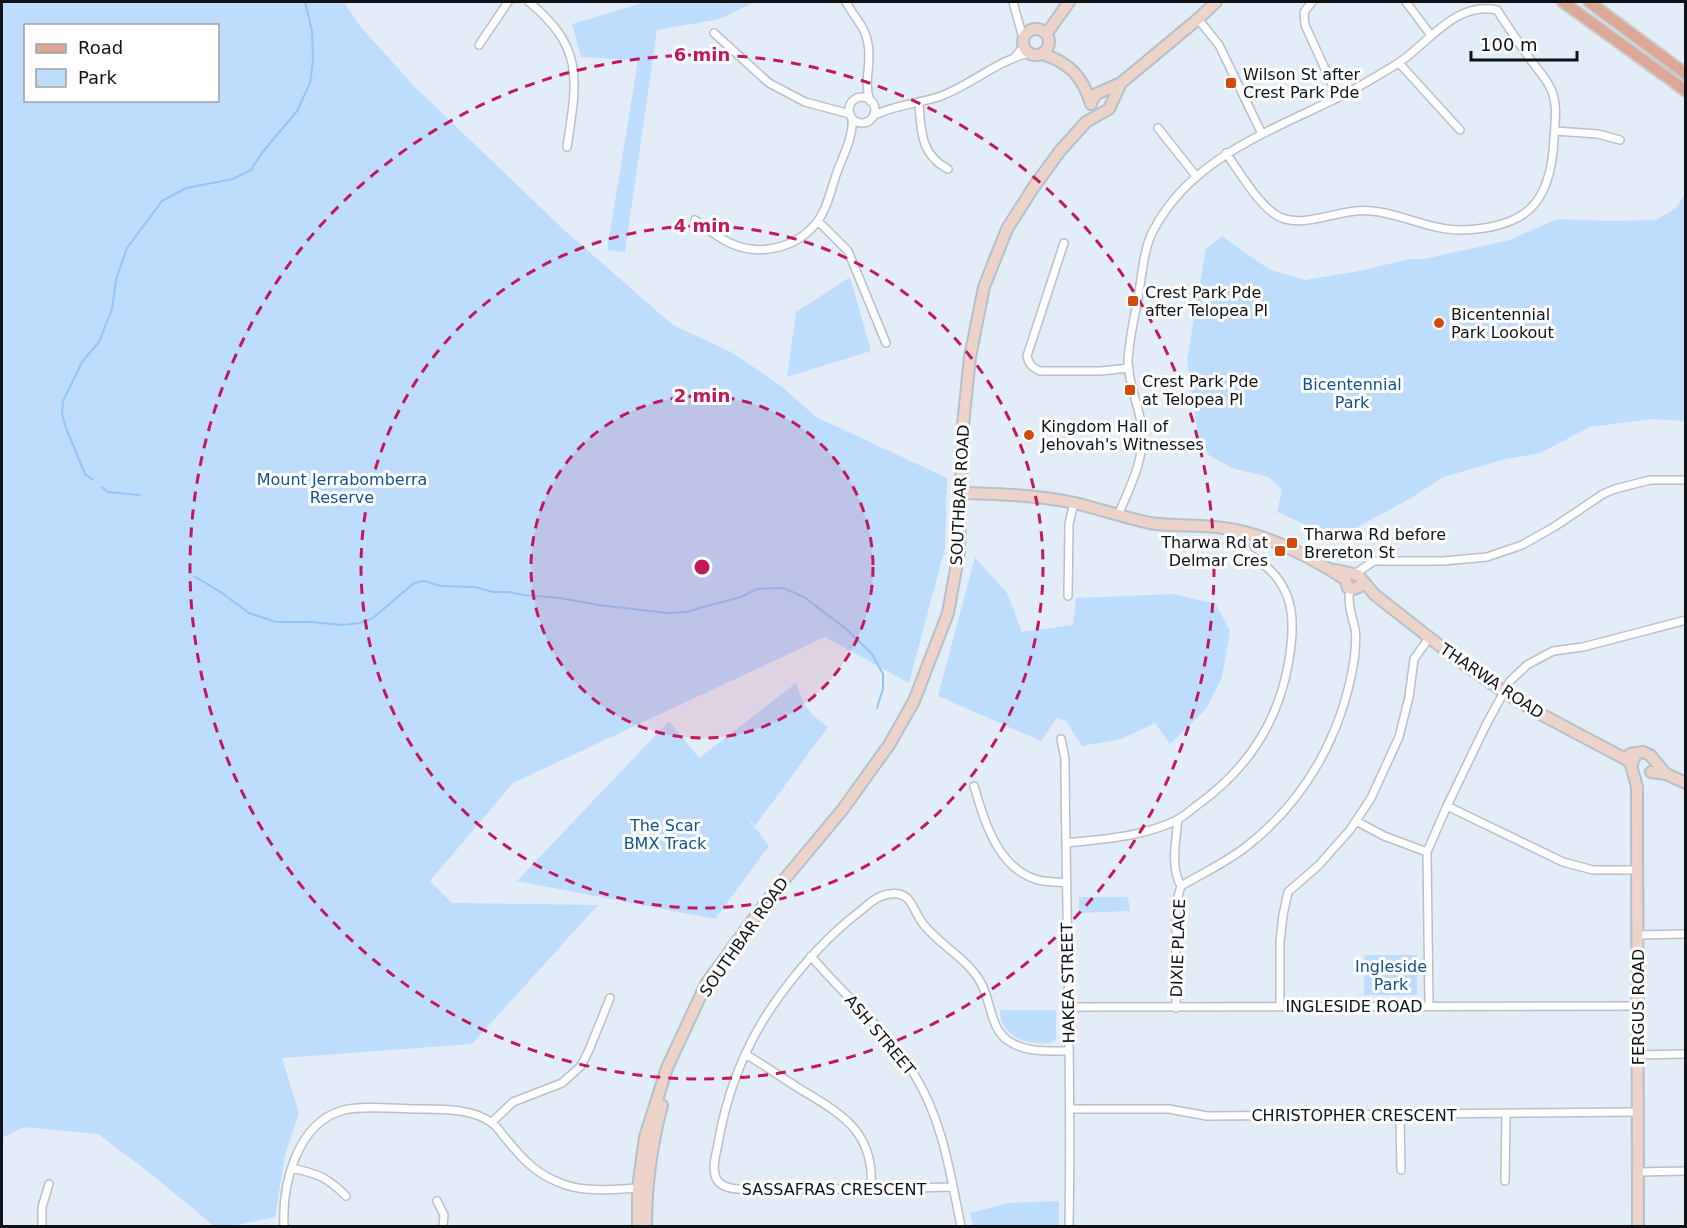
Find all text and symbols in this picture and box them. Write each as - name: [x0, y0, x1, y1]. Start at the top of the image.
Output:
- legend: [24, 24, 219, 102]
- scale bar: [1471, 24, 1578, 62]
- text: 100 m: [1480, 34, 1538, 55]
- text: Road: [78, 37, 123, 58]
- text: 6 min: [674, 44, 730, 65]
- place label: Wilson St after Crest Park Pde: [1243, 65, 1361, 102]
- text: Park: [78, 67, 117, 88]
- marker: Wilson St after Crest Park Pde: [1224, 76, 1238, 90]
- text: 4 min: [674, 215, 730, 236]
- place label: Crest Park Pde after Telopea Pl: [1145, 283, 1268, 320]
- marker: Crest Park Pde after Telopea Pl: [1126, 294, 1140, 308]
- place label: Bicentennial Park Lookout: [1451, 305, 1554, 342]
- marker: Bicentennial Park Lookout: [1432, 316, 1446, 330]
- place label: Crest Park Pde at Telopea Pl: [1142, 372, 1258, 409]
- park label: Bicentennial Park: [1302, 375, 1402, 412]
- marker: Crest Park Pde at Telopea Pl: [1123, 383, 1137, 397]
- text: 2 min: [674, 385, 730, 406]
- place label: Kingdom Hall of Jehovah's Witnesses: [1040, 417, 1204, 454]
- street label: SOUTHBAR ROAD: [947, 424, 973, 566]
- marker: Kingdom Hall of Jehovah's Witnesses: [1022, 428, 1036, 442]
- park label: Mount Jerrabomberra Reserve: [257, 470, 427, 507]
- place label: Tharwa Rd before Brereton St: [1303, 525, 1446, 562]
- place label: Tharwa Rd at Delmar Cres: [1160, 533, 1268, 570]
- marker: Tharwa Rd before Brereton St: [1285, 536, 1299, 550]
- marker: Tharwa Rd at Delmar Cres: [1273, 544, 1287, 558]
- centre of rings: [692, 557, 712, 577]
- street label: THARWA ROAD: [1436, 639, 1547, 723]
- park label: The Scar BMX Track: [624, 816, 707, 853]
- street label: SOUTHBAR ROAD: [696, 874, 792, 1000]
- street label: DIXIE PLACE: [1167, 898, 1189, 998]
- street label: HAKEA STREET: [1057, 922, 1079, 1043]
- street label: FERGUS ROAD: [1629, 949, 1648, 1065]
- park label: Ingleside Park: [1355, 957, 1427, 994]
- street label: ASH STREET: [841, 991, 919, 1079]
- street label: INGLESIDE ROAD: [1285, 997, 1423, 1016]
- street label: CHRISTOPHER CRESCENT: [1251, 1106, 1457, 1125]
- street label: SASSAFRAS CRESCENT: [742, 1180, 926, 1199]

